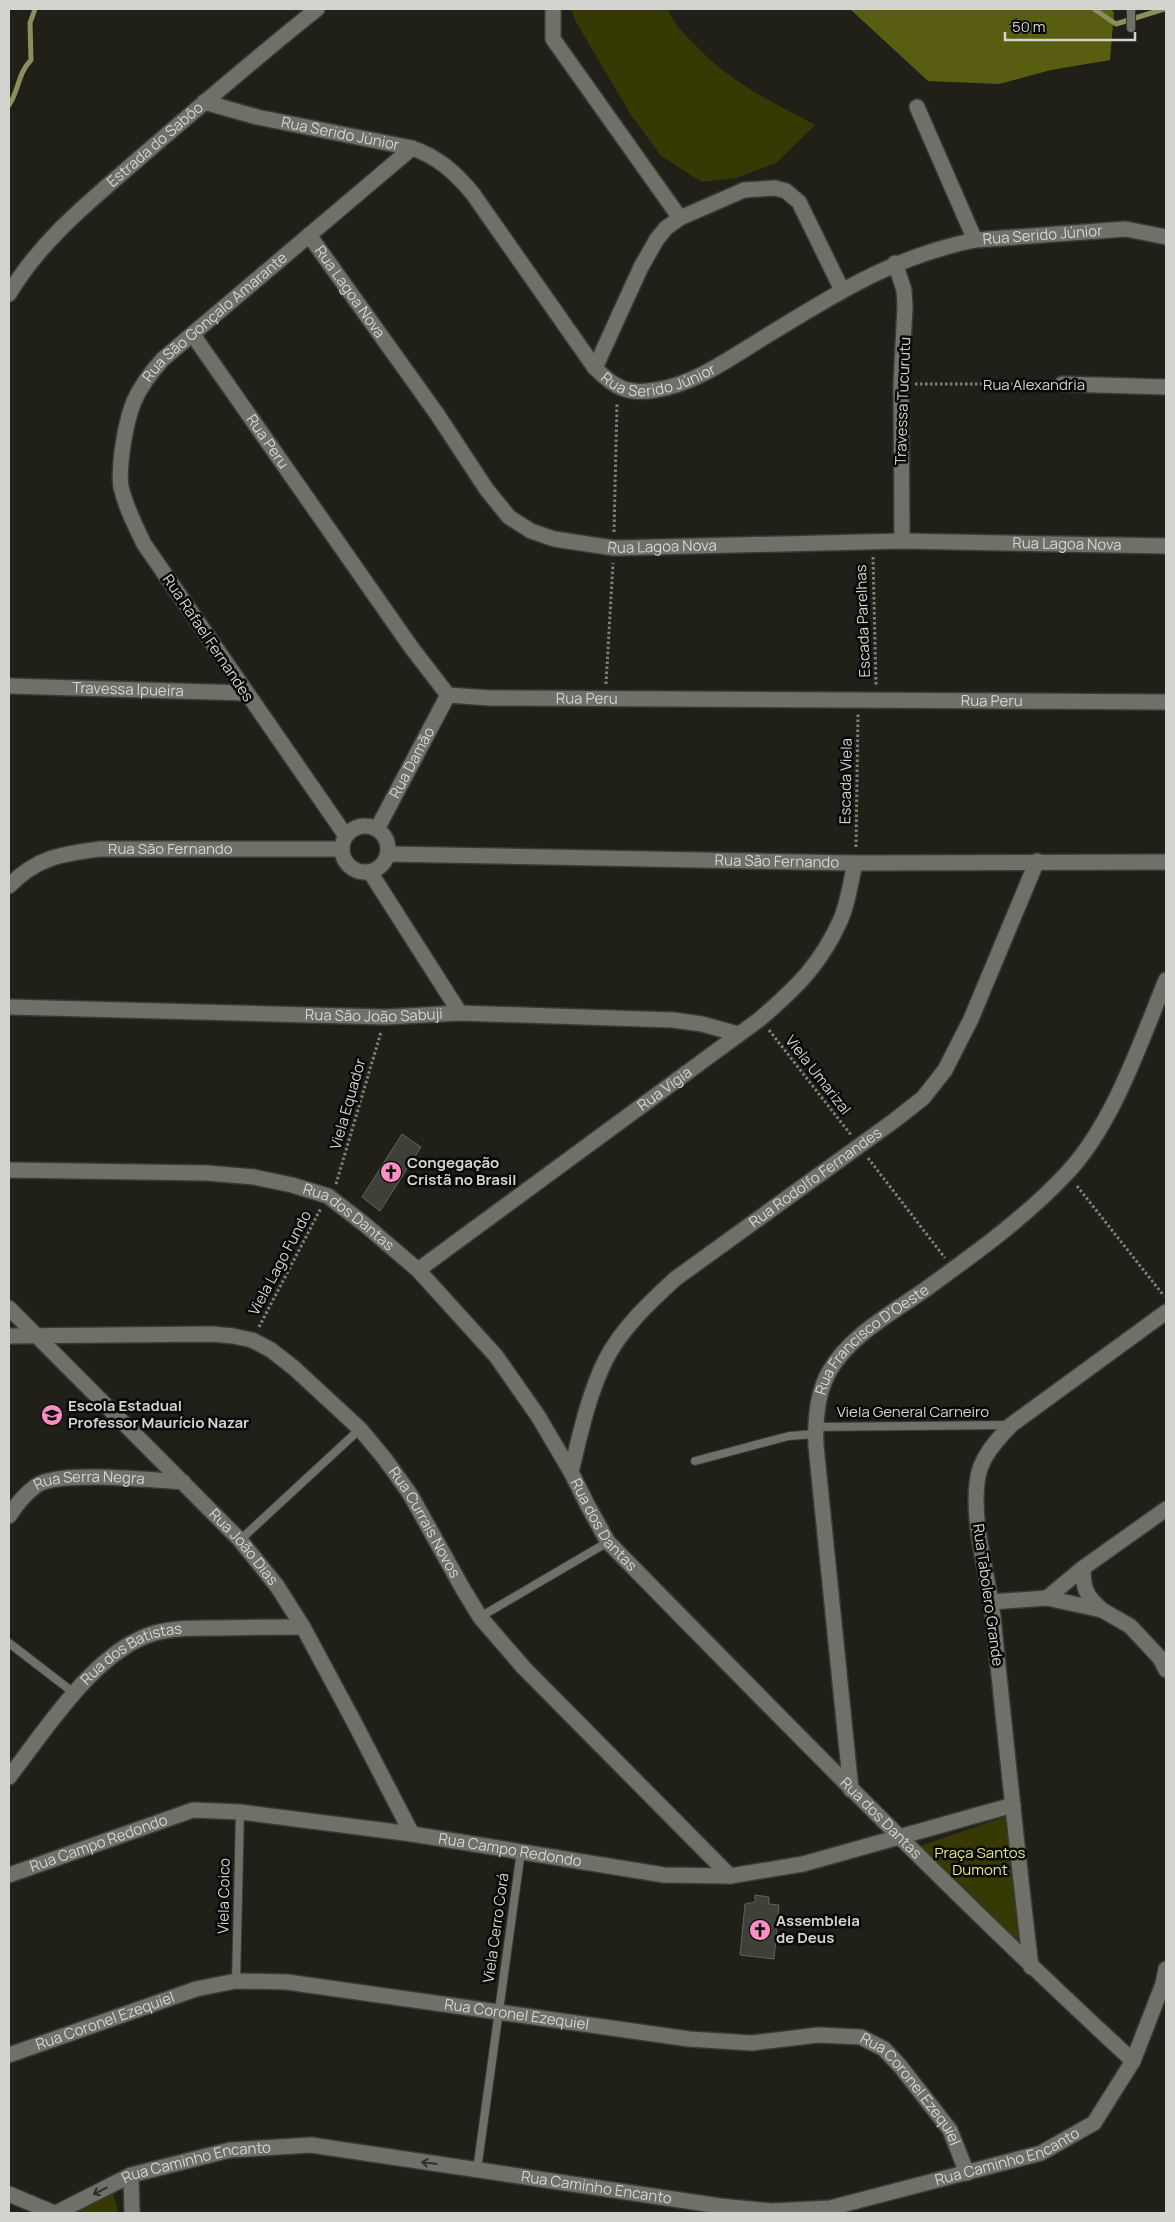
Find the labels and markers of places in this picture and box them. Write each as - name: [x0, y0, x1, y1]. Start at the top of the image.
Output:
- place label: Congegação Cristã no Brasil: [407, 1152, 517, 1190]
- church icon: Congegação Cristã no Brasil: [379, 1160, 403, 1184]
- place label: Escola Estadual Professor Maurício Nazar: [68, 1395, 249, 1433]
- school or university icon: Escola Estadual Professor Maurício Nazar: [40, 1403, 64, 1427]
- place label: Assembleia de Deus: [776, 1910, 860, 1948]
- church icon: Assembleia de Deus: [748, 1918, 772, 1942]

